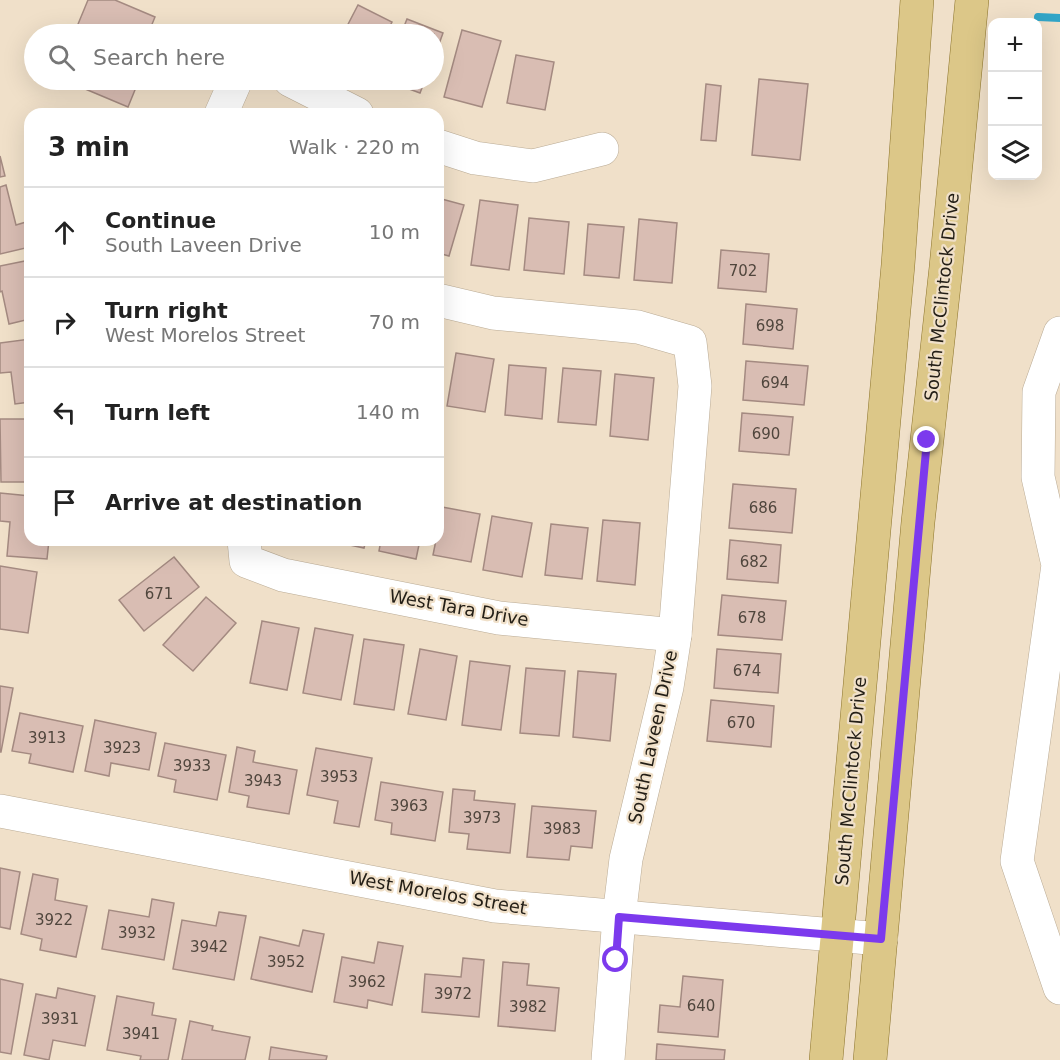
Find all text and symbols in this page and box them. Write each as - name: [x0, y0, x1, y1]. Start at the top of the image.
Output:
- map controls: [988, 18, 1042, 180]
- button: +: [988, 18, 1042, 72]
- search box: [24, 24, 444, 90]
- icon: search: [45, 41, 78, 74]
- text: Search here: [93, 45, 225, 70]
- button: −: [988, 72, 1042, 126]
- button: layers: [988, 126, 1042, 180]
- text: 3 min: [48, 132, 130, 162]
- text: Walk · 220 m: [289, 135, 420, 159]
- street label: South McClintock Drive: [920, 192, 963, 402]
- text: Continue: [105, 208, 216, 233]
- icon: ahead: [48, 216, 81, 249]
- text: 10 m: [369, 220, 420, 244]
- text: South Laveen Drive: [105, 233, 302, 257]
- house number: 702: [729, 262, 757, 280]
- text: Turn right: [105, 298, 228, 323]
- icon: right: [48, 306, 81, 339]
- text: 70 m: [369, 310, 420, 334]
- house number: 698: [756, 317, 784, 335]
- text: West Morelos Street: [105, 323, 305, 347]
- house number: 694: [761, 374, 789, 392]
- icon: left: [48, 396, 81, 429]
- text: Turn left: [105, 400, 210, 425]
- text: 140 m: [356, 400, 420, 424]
- house number: 690: [752, 425, 780, 443]
- route end: [913, 426, 939, 452]
- icon: arrive: [48, 486, 81, 519]
- text: Arrive at destination: [105, 490, 362, 515]
- house number: 686: [749, 499, 777, 517]
- house number: 682: [740, 553, 768, 571]
- house number: 671: [145, 585, 173, 603]
- street label: West Tara Drive: [388, 585, 530, 630]
- house number: 678: [738, 609, 766, 627]
- street label: South Laveen Drive: [624, 648, 681, 826]
- house number: 674: [733, 662, 761, 680]
- street label: South McClintock Drive: [831, 676, 870, 886]
- house number: 670: [727, 714, 755, 732]
- house number: 3913: [28, 729, 66, 747]
- house number: 3923: [103, 739, 141, 757]
- house number: 3933: [173, 757, 211, 775]
- house number: 3953: [320, 768, 358, 786]
- house number: 3943: [244, 772, 282, 790]
- house number: 3963: [390, 797, 428, 815]
- house number: 3973: [463, 809, 501, 827]
- house number: 3983: [543, 820, 581, 838]
- street label: West Morelos Street: [347, 867, 529, 919]
- house number: 3922: [35, 911, 73, 929]
- house number: 3932: [118, 924, 156, 942]
- house number: 3942: [190, 938, 228, 956]
- route start: [602, 946, 628, 972]
- house number: 3952: [267, 953, 305, 971]
- house number: 3962: [348, 973, 386, 991]
- house number: 3972: [434, 985, 472, 1003]
- house number: 640: [687, 997, 715, 1015]
- house number: 3982: [509, 998, 547, 1016]
- house number: 3931: [41, 1010, 79, 1028]
- house number: 3941: [122, 1025, 160, 1043]

